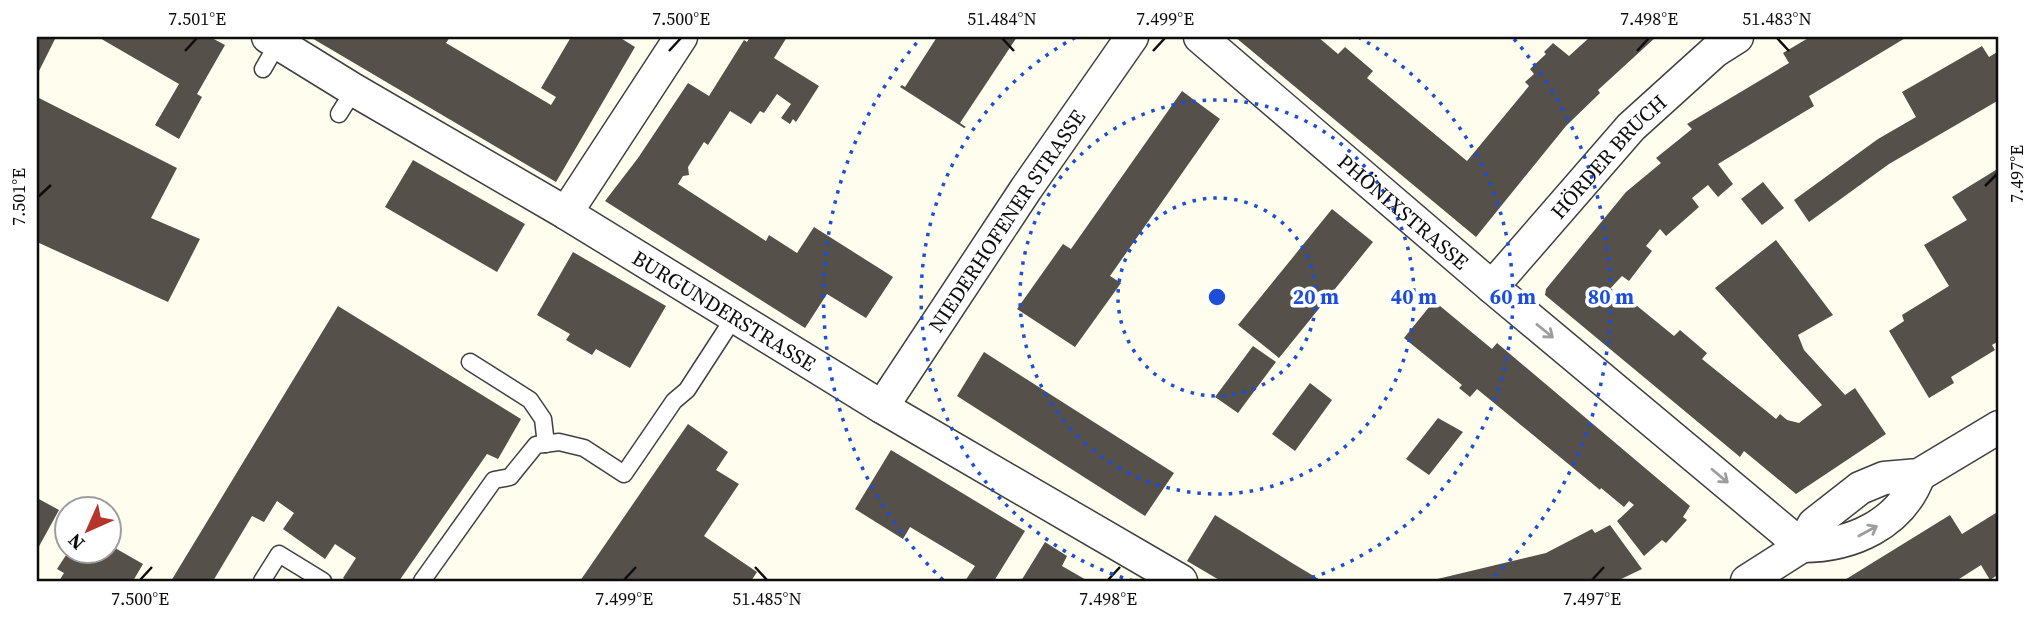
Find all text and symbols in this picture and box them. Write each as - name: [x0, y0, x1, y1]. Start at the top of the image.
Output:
- text: 7.501°E: [168, 6, 226, 31]
- text: 7.500°E: [652, 6, 710, 31]
- text: 51.484°N: [967, 6, 1037, 31]
- text: 7.499°E: [1136, 6, 1194, 31]
- text: 7.498°E: [1620, 6, 1678, 31]
- text: 51.483°N: [1742, 6, 1812, 31]
- street label: HÖRDER BRUCH: [1543, 87, 1673, 225]
- street label: NIEDERHOFENER STRASSE: [921, 104, 1092, 338]
- text: 7.497°E: [2004, 145, 2029, 203]
- street label: PHÖNIXSTRASSE: [1332, 147, 1475, 276]
- text: 7.501°E: [6, 168, 31, 226]
- street label: BURGUNDERSTRASSE: [627, 243, 822, 378]
- text: 20 m: [1293, 282, 1339, 311]
- text: 40 m: [1391, 282, 1437, 311]
- text: 60 m: [1490, 282, 1536, 311]
- text: 80 m: [1588, 282, 1634, 311]
- centre of rings: [1205, 285, 1229, 309]
- one-way arrow: [1535, 323, 1553, 338]
- one-way arrow: [1710, 468, 1728, 484]
- north arrow: [52, 496, 122, 566]
- one-way arrow: [1857, 524, 1878, 537]
- text: N: [62, 528, 90, 556]
- text: 7.500°E: [111, 586, 169, 611]
- text: 7.499°E: [595, 586, 653, 611]
- text: 51.485°N: [732, 586, 802, 611]
- text: 7.498°E: [1079, 586, 1137, 611]
- text: 7.497°E: [1563, 586, 1621, 611]

